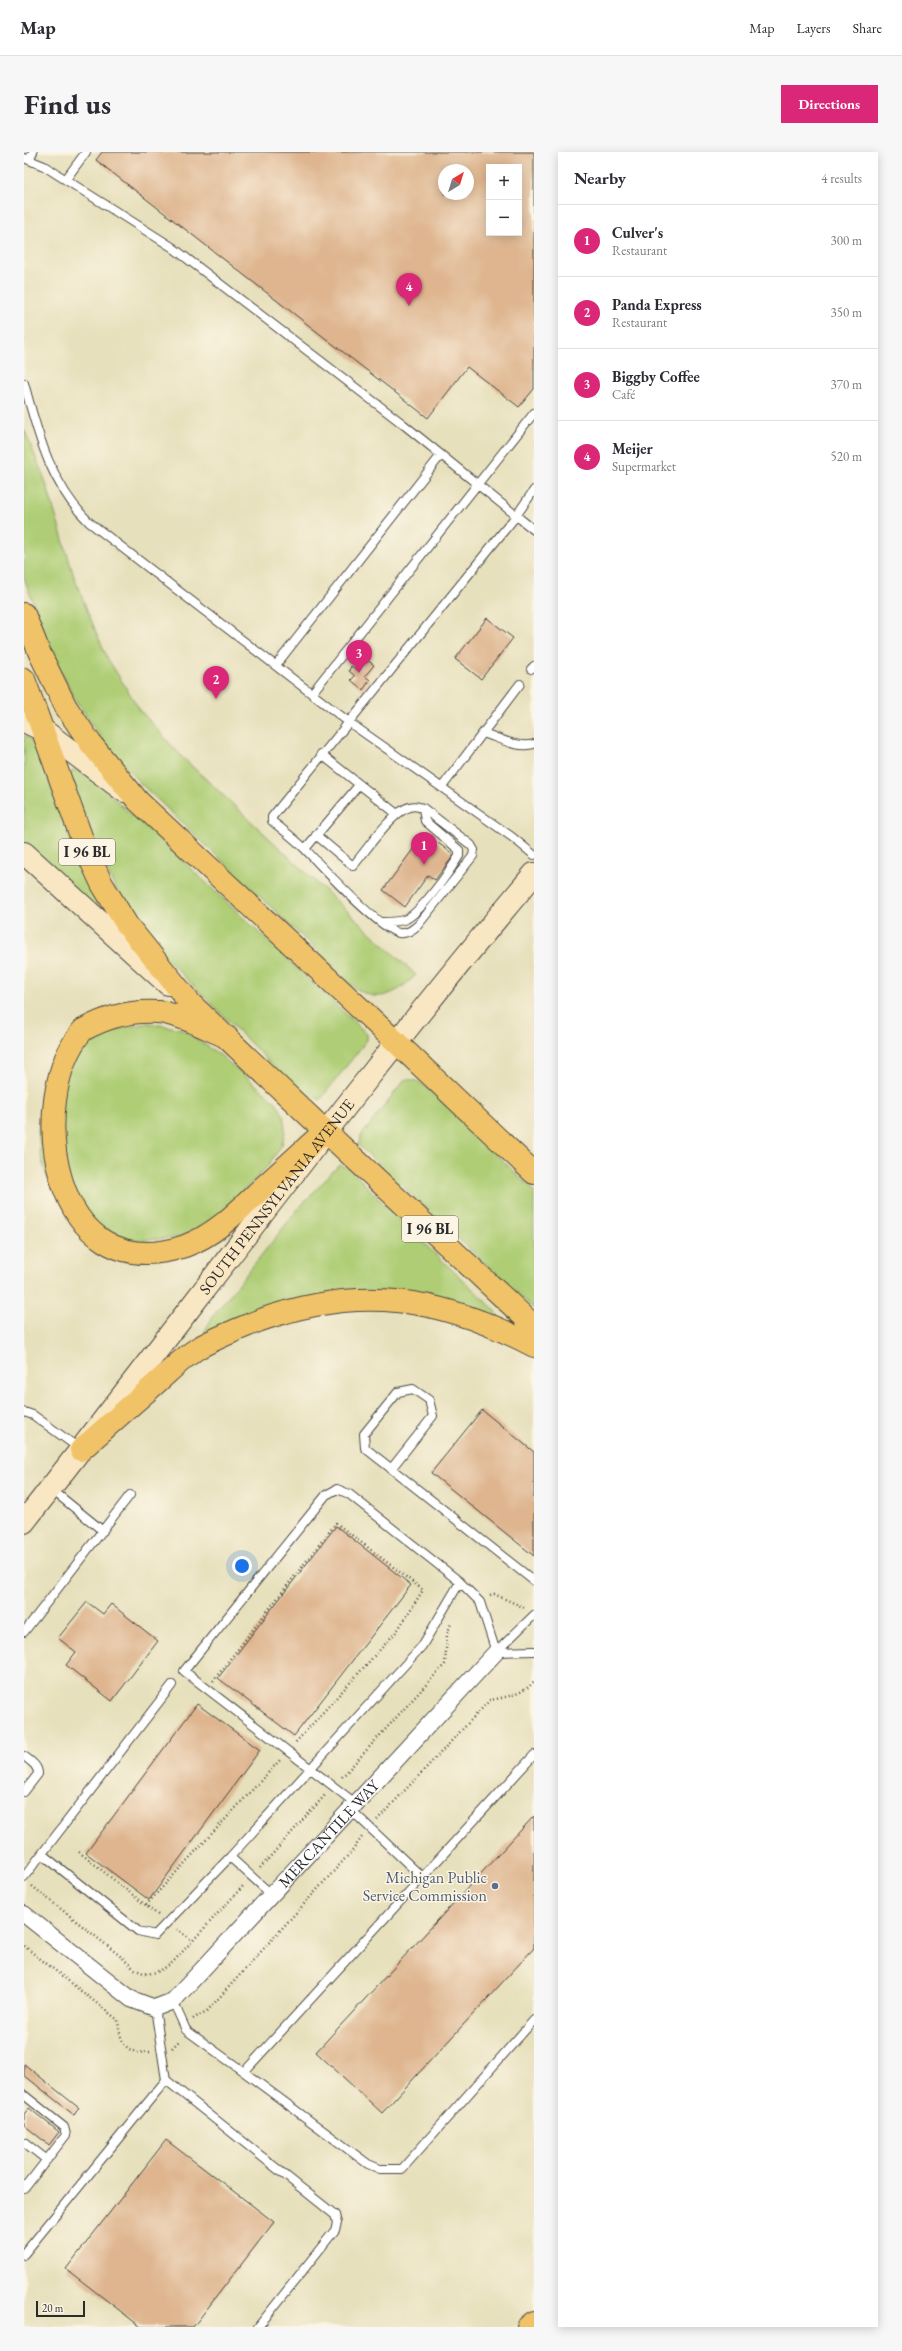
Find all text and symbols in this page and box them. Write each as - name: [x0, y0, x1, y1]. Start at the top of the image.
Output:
- text: Map: [20, 15, 56, 40]
- text: Map: [749, 19, 774, 37]
- text: Layers: [796, 19, 831, 37]
- text: Share: [853, 19, 882, 37]
- button: Directions: [781, 85, 878, 123]
- text: Find us: [24, 86, 111, 122]
- north arrow: [438, 164, 474, 200]
- map controls: [486, 164, 522, 236]
- button: +: [486, 164, 522, 200]
- text: Nearby: [574, 167, 626, 189]
- text: 4 results: [821, 170, 862, 187]
- button: −: [486, 200, 522, 236]
- text: Culver's: [612, 223, 663, 242]
- text: 1: [584, 232, 590, 249]
- text: 300 m: [831, 232, 862, 249]
- text: Restaurant: [612, 242, 667, 259]
- pin: 4: [396, 273, 422, 306]
- text: Panda Express: [612, 295, 702, 314]
- text: 2: [584, 304, 590, 321]
- text: 350 m: [831, 304, 862, 321]
- text: Restaurant: [612, 314, 667, 331]
- text: Biggby Coffee: [612, 367, 700, 386]
- text: 3: [584, 376, 590, 393]
- text: 370 m: [831, 376, 862, 393]
- text: Café: [612, 386, 635, 403]
- text: Meijer: [612, 439, 653, 458]
- text: 4: [584, 448, 590, 465]
- text: 520 m: [831, 448, 862, 465]
- text: Supermarket: [612, 458, 676, 475]
- pin: 3: [346, 640, 372, 673]
- pin: 2: [203, 666, 229, 699]
- pin: 1: [411, 832, 437, 865]
- road number: I 96 BL: [59, 839, 115, 865]
- street label: SOUTH PENNSYLVANIA AVENUE: [194, 1094, 359, 1299]
- road number: I 96 BL: [402, 1216, 458, 1242]
- your location: [232, 1556, 252, 1576]
- street label: MERCANTILE WAY: [273, 1775, 384, 1892]
- place label: Michigan Public Service Commission: [363, 1867, 488, 1906]
- marker: Michigan Public Service Commission: [490, 1881, 500, 1891]
- scale bar: [36, 2299, 85, 2318]
- text: 20 m: [42, 2301, 63, 2315]

